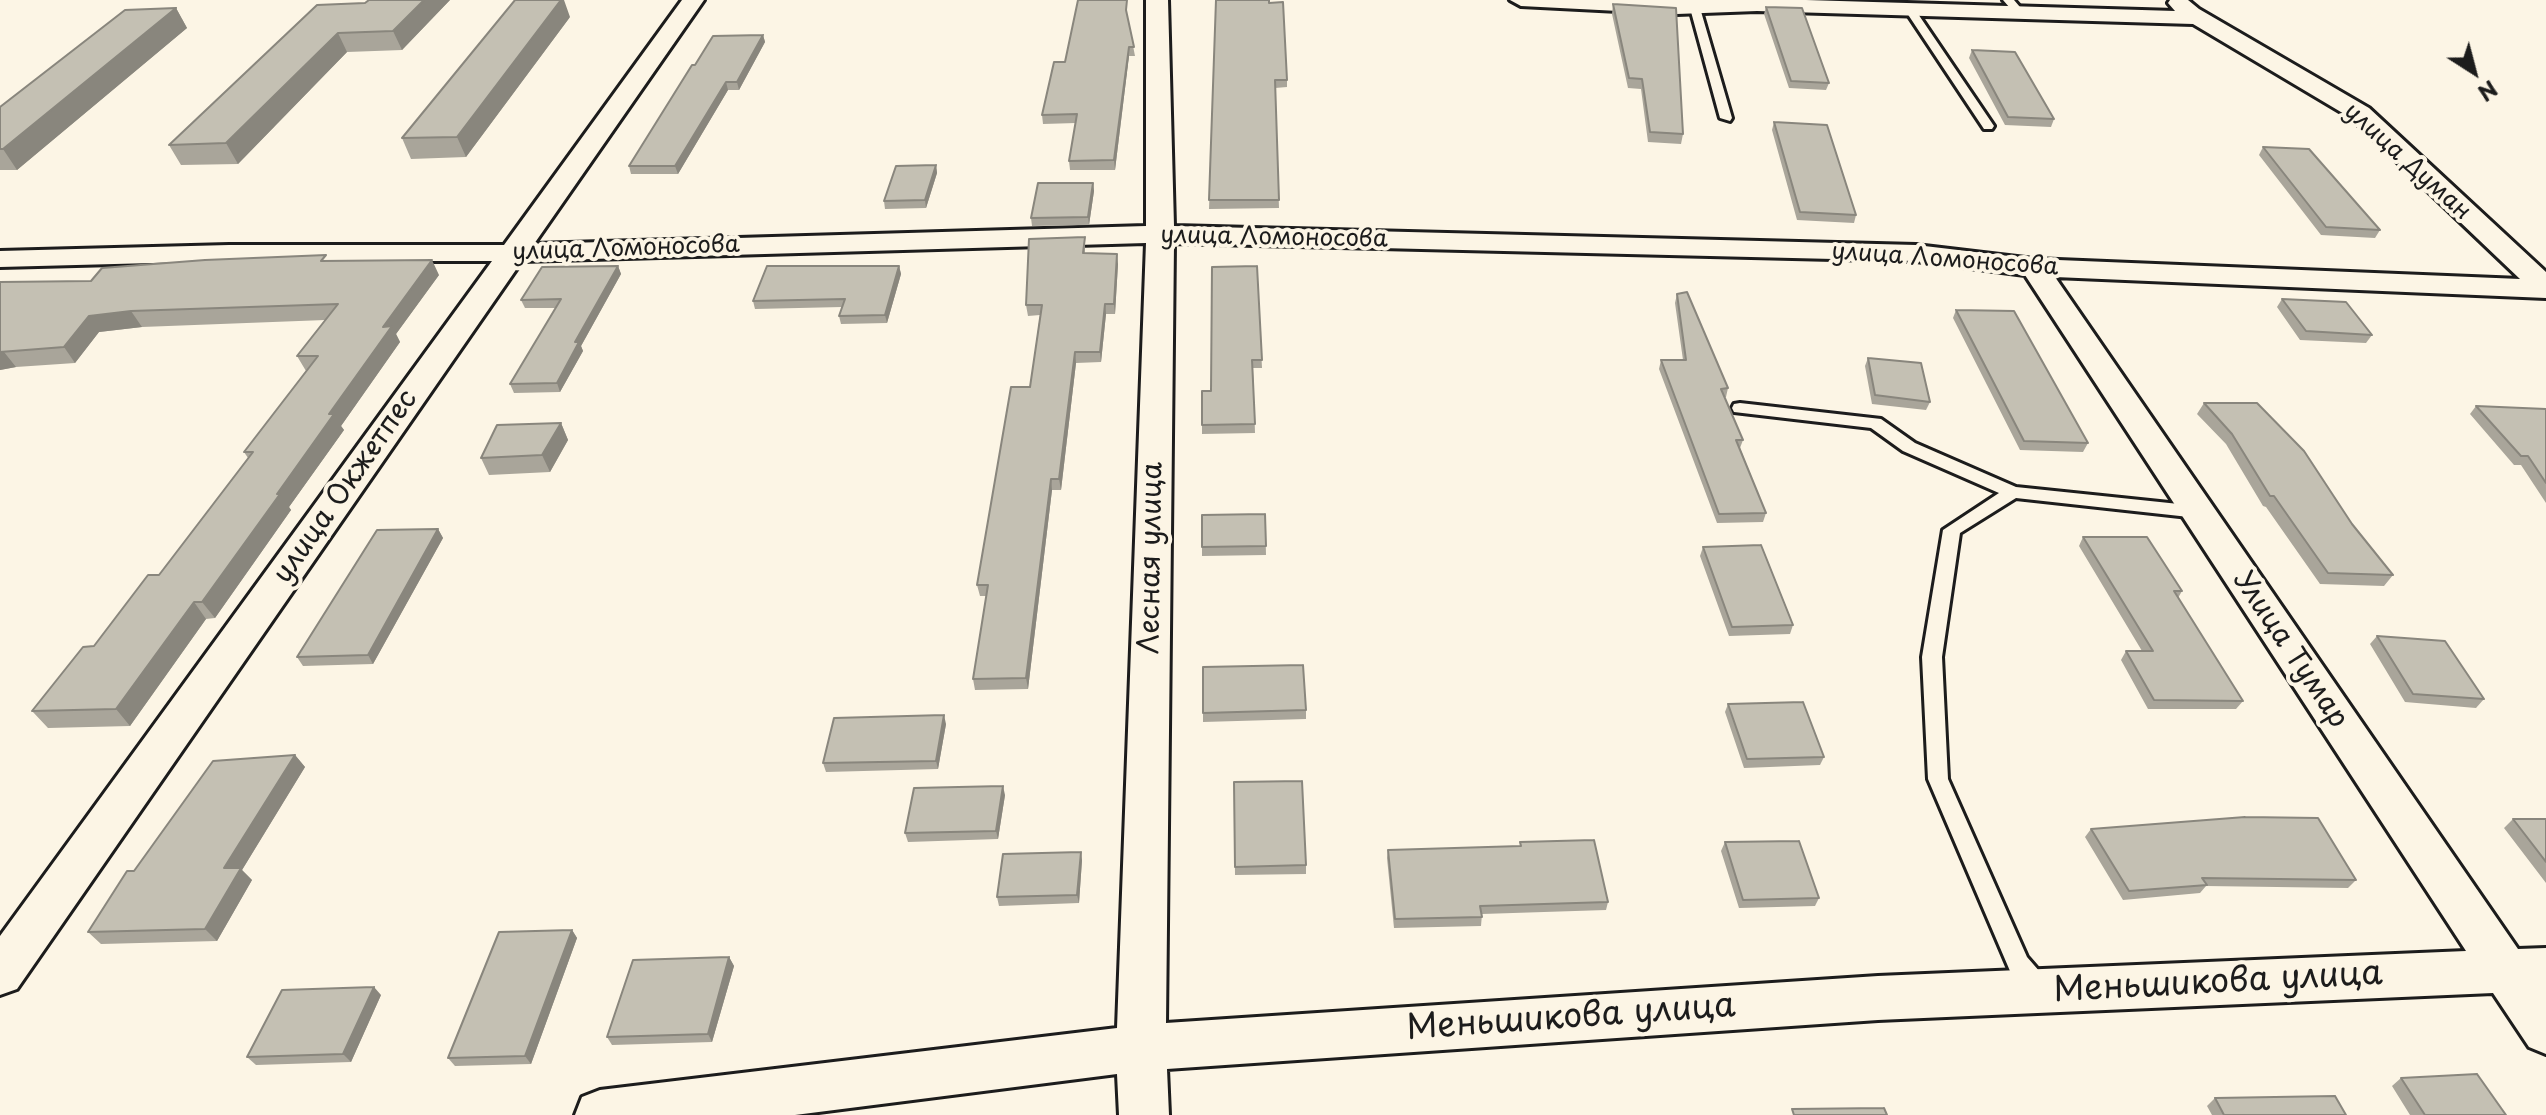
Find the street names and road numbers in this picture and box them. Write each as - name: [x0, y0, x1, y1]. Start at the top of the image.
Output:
- street label: улица Думан: [2338, 97, 2476, 227]
- street label: улица Ломоносова: [1160, 222, 1388, 254]
- street label: улица Ломоносова: [512, 231, 740, 267]
- street label: улица Ломоносова: [1831, 238, 2059, 282]
- street label: улица Окжетпес: [267, 384, 425, 590]
- street label: Лесная улица: [1134, 462, 1170, 654]
- street label: Улица Тумар: [2225, 565, 2355, 735]
- street label: Меньшикова улица: [2052, 954, 2384, 1012]
- street label: Меньшикова улица: [1405, 986, 1737, 1050]

